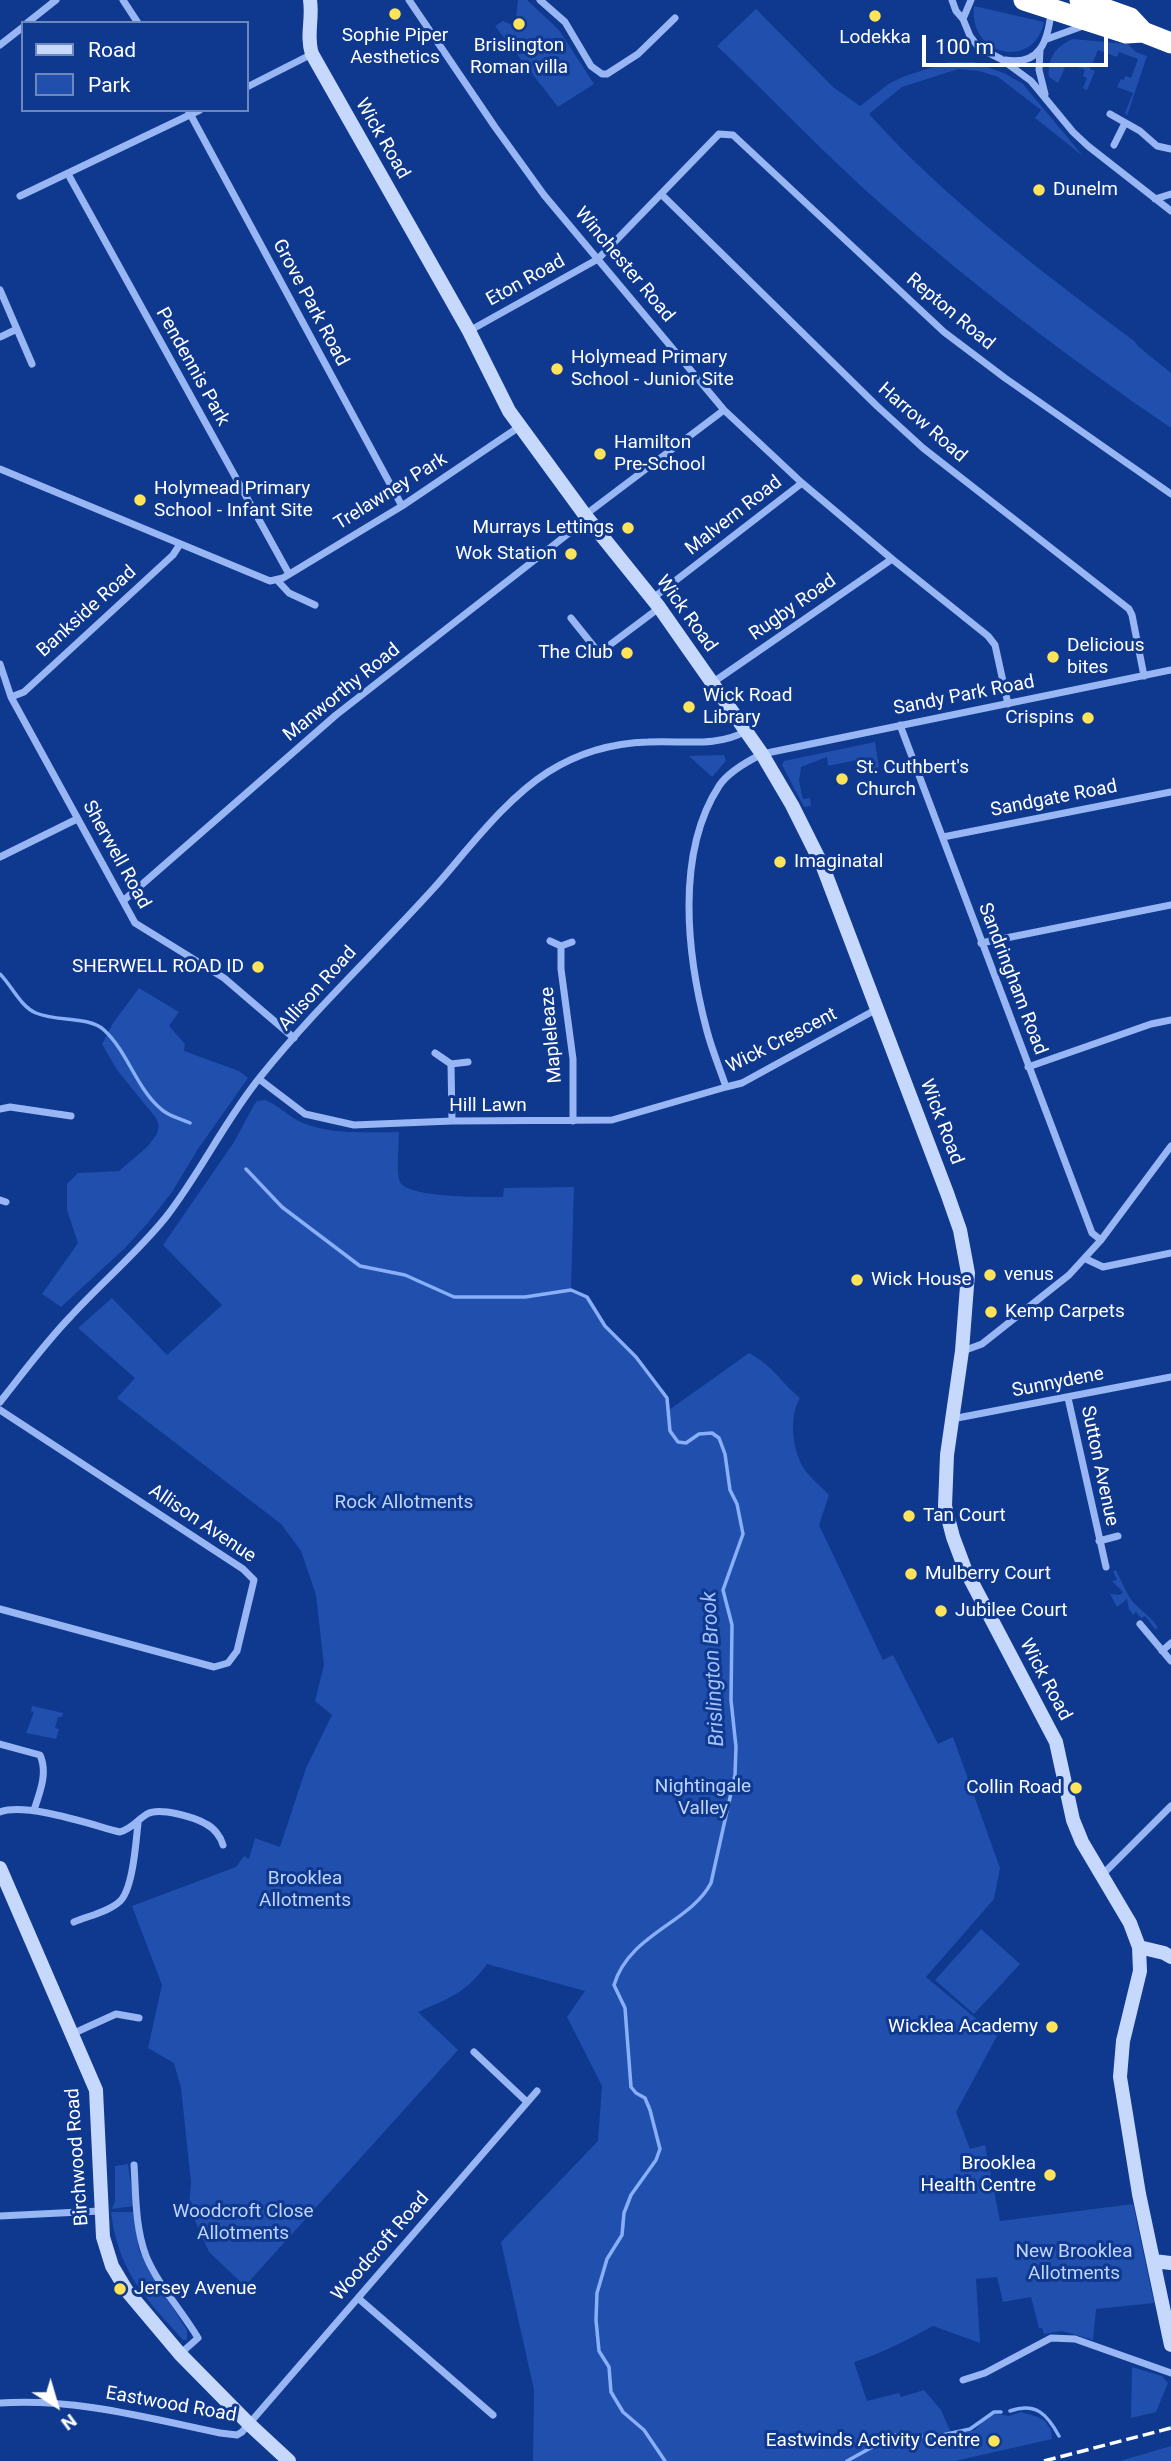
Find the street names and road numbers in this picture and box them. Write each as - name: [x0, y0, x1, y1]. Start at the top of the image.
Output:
- street label: Wick Road: [350, 95, 414, 183]
- street label: Winchester Road: [569, 203, 679, 327]
- street label: Grove Park Road: [267, 236, 353, 370]
- street label: Eton Road: [483, 250, 569, 312]
- street label: Repton Road: [901, 269, 999, 355]
- street label: Pendennis Park: [150, 304, 234, 430]
- street label: Harrow Road: [873, 378, 971, 468]
- street label: Trelawney Park: [330, 448, 452, 536]
- street label: Malvern Road: [681, 471, 787, 561]
- street label: Bankside Road: [33, 561, 141, 663]
- street label: Rugby Road: [745, 570, 841, 646]
- street label: Wick Road: [651, 571, 721, 657]
- street label: Manworthy Road: [279, 639, 405, 747]
- street label: Sandy Park Road: [892, 671, 1036, 721]
- street label: Sandgate Road: [989, 776, 1119, 822]
- street label: Sherwell Road: [77, 797, 155, 913]
- street label: Sandringham Road: [973, 900, 1051, 1058]
- street label: Allison Road: [274, 942, 362, 1036]
- street label: Mapleleaze: [536, 986, 568, 1084]
- street label: Wick Crescent: [723, 1003, 841, 1079]
- street label: Wick Road: [914, 1076, 968, 1168]
- street label: Hill Lawn: [449, 1095, 527, 1117]
- street label: Sunnydene: [1010, 1363, 1106, 1403]
- street label: Sutton Avenue: [1075, 1404, 1123, 1528]
- street label: Allison Avenue: [144, 1480, 260, 1568]
- street label: Wick Road: [1014, 1635, 1076, 1725]
- street label: Birchwood Road: [62, 2087, 94, 2227]
- street label: Woodcroft Road: [327, 2188, 435, 2306]
- street label: Eastwood Road: [104, 2382, 238, 2428]

